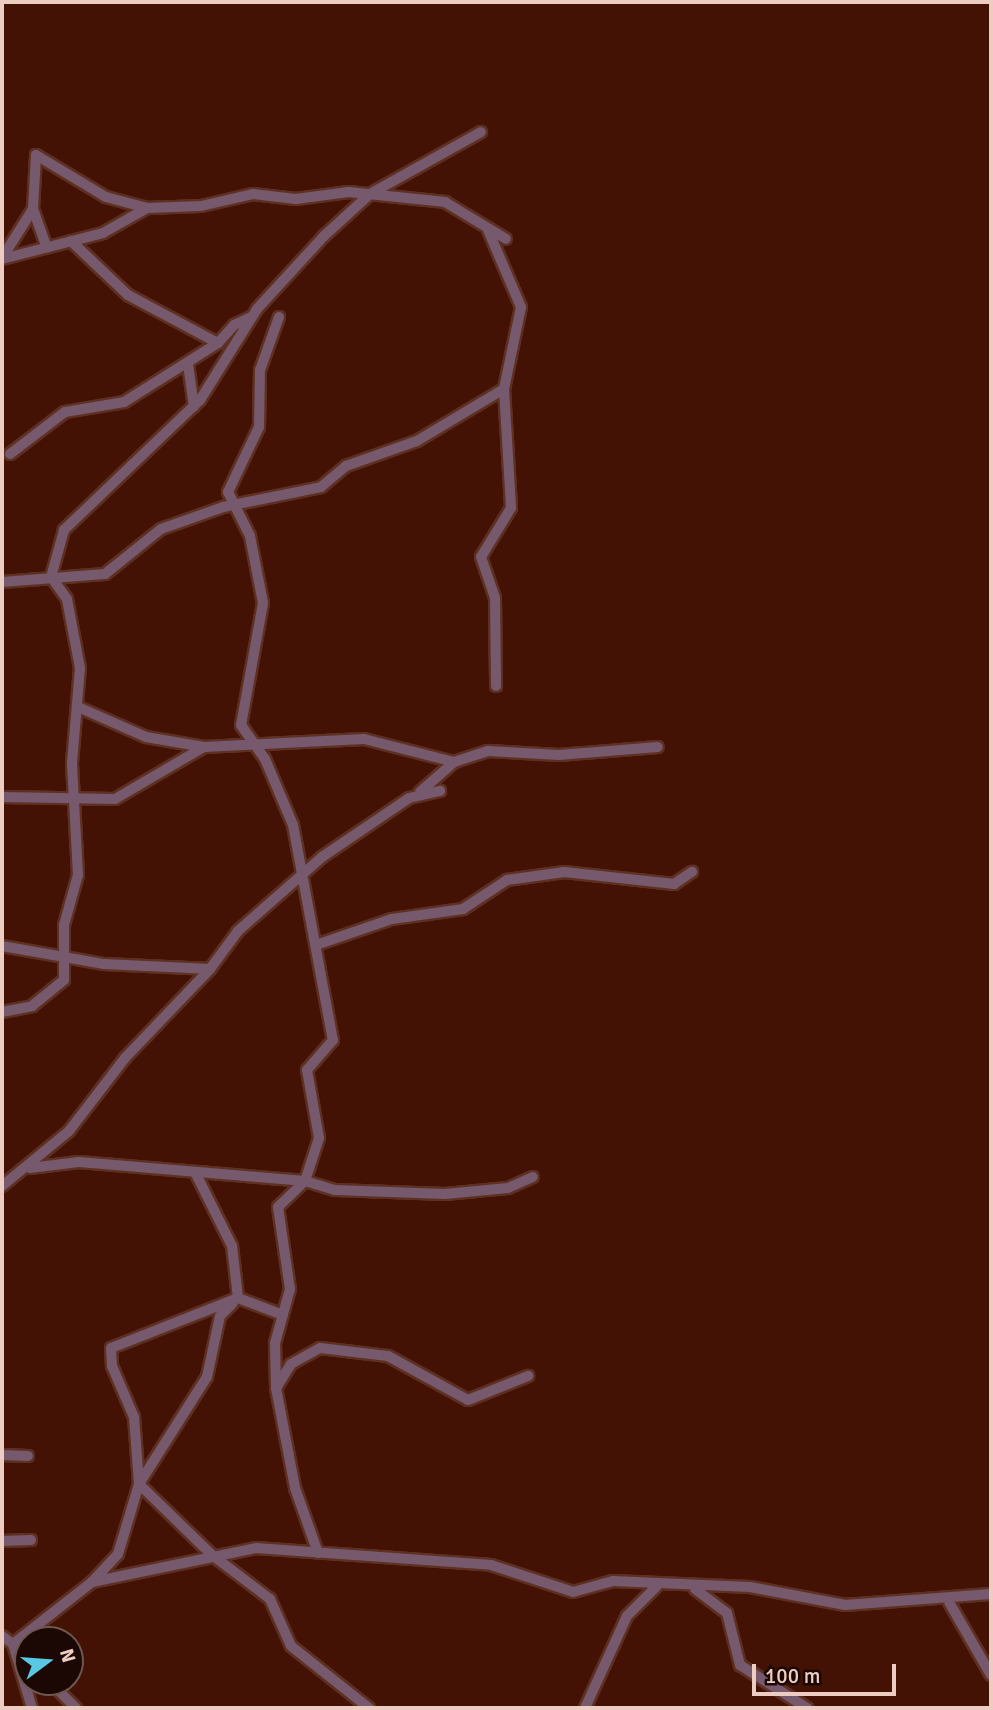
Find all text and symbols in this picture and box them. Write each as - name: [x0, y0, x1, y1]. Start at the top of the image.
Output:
- north arrow: [14, 1626, 84, 1696]
- text: N: [54, 1646, 81, 1665]
- scale bar: [755, 1650, 898, 1694]
- text: 100 m: [765, 1663, 820, 1689]

